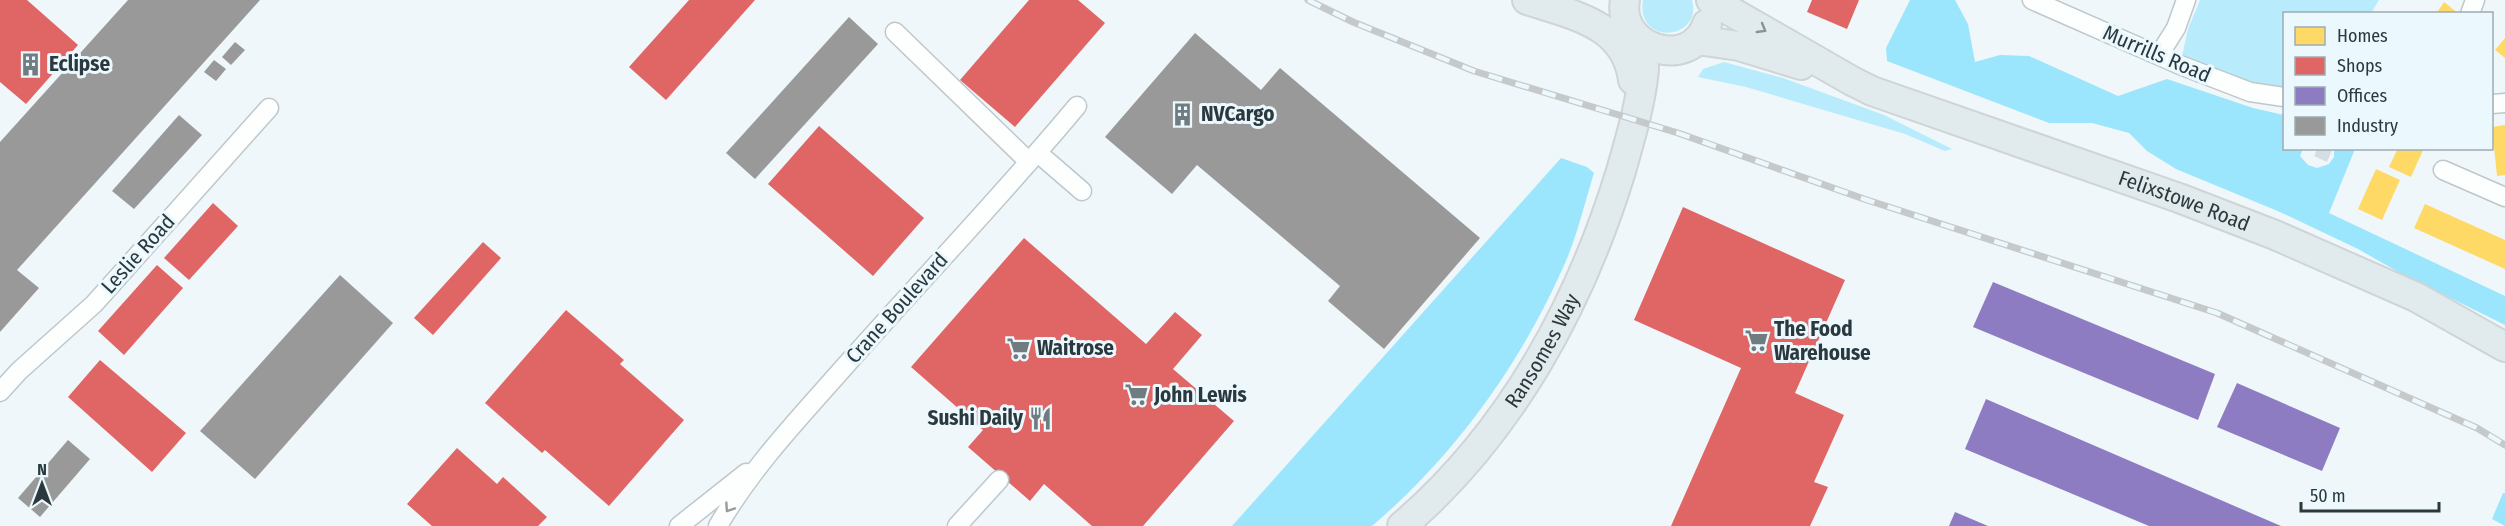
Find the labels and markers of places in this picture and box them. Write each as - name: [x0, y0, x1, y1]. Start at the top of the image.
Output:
- building icon: Eclipse: [18, 51, 44, 77]
- place label: Eclipse: [49, 51, 110, 77]
- building icon: NVCargo: [1170, 101, 1196, 127]
- place label: NVCargo: [1201, 101, 1274, 127]
- place label: The Food Warehouse: [1774, 316, 1871, 366]
- supermarket icon: The Food Warehouse: [1743, 328, 1769, 354]
- supermarket icon: Waitrose: [1006, 335, 1032, 361]
- place label: Waitrose: [1037, 335, 1114, 361]
- supermarket icon: John Lewis: [1123, 382, 1149, 408]
- place label: John Lewis: [1153, 382, 1247, 408]
- place label: Sushi Daily: [928, 405, 1024, 431]
- restaurant icon: Sushi Daily: [1028, 405, 1054, 431]

